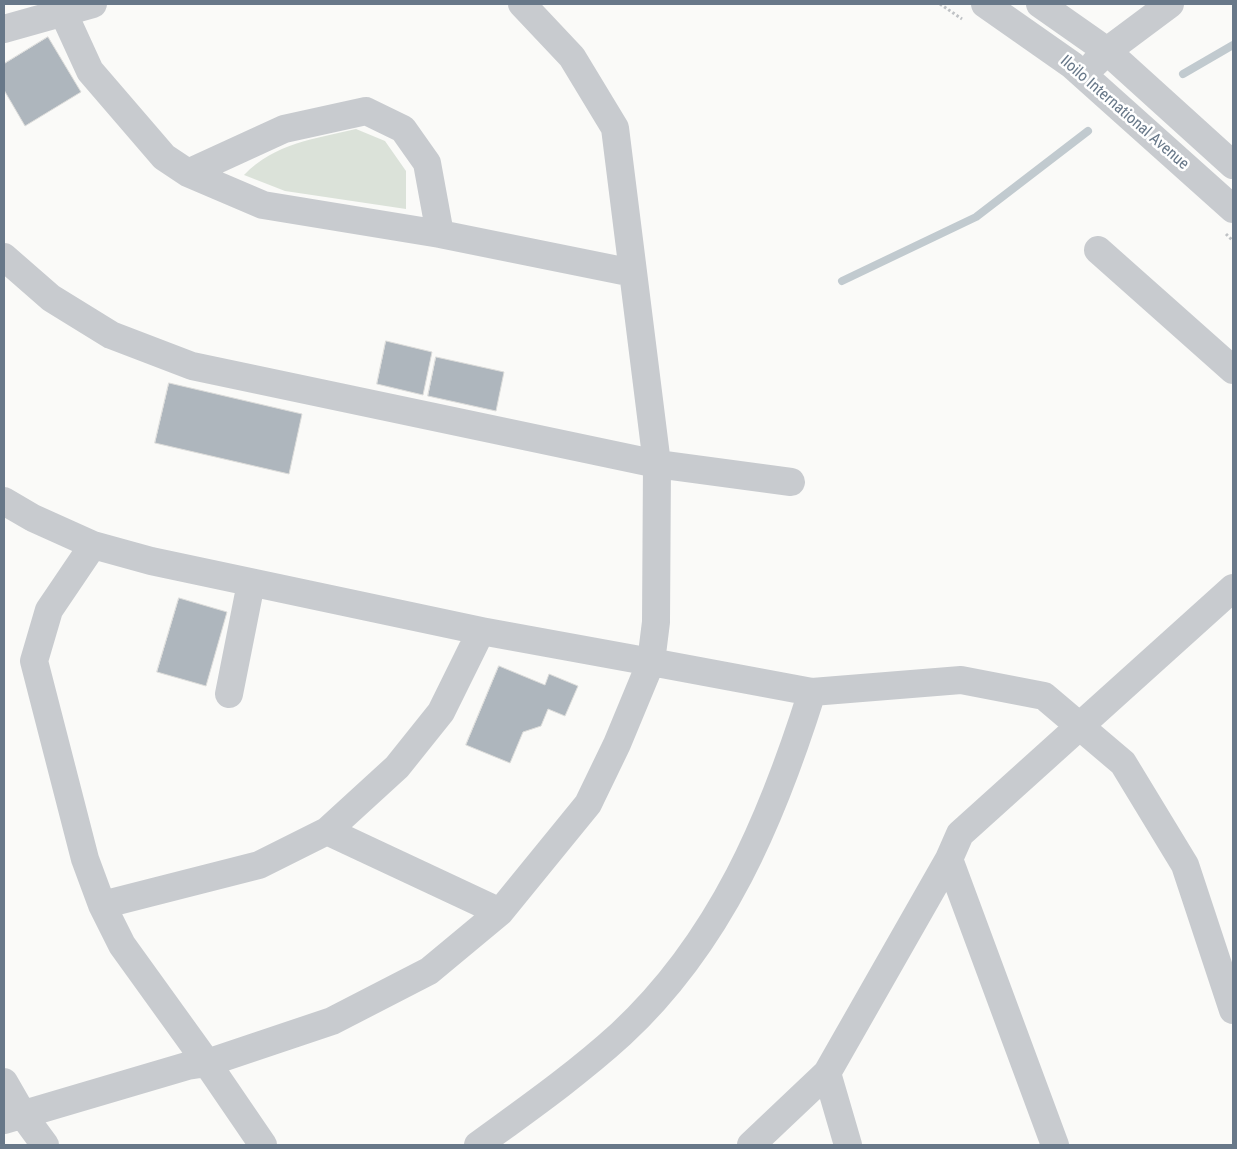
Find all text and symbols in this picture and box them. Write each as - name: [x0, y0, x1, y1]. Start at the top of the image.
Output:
- street label: Iloilo International Avenue: [1056, 52, 1192, 174]

